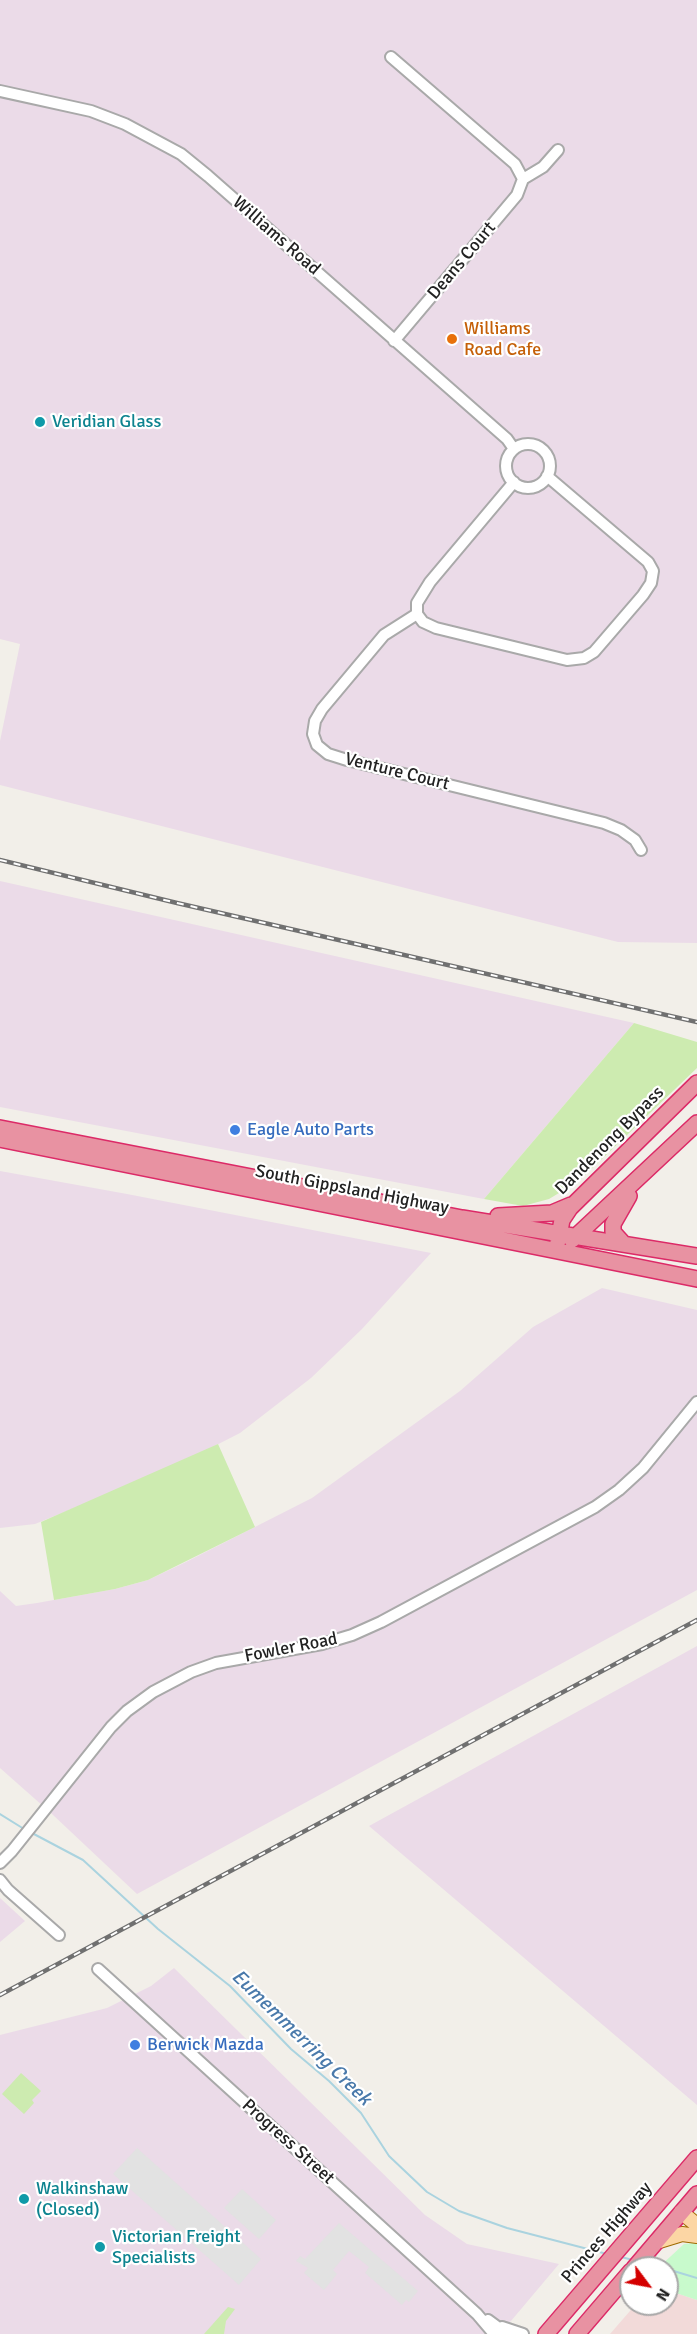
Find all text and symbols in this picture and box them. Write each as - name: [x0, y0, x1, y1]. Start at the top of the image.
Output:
- street label: Williams Road: [228, 192, 324, 280]
- street label: Deans Court: [423, 218, 501, 304]
- place label: Williams Road Cafe: [464, 318, 541, 360]
- marker: Williams Road Cafe: [445, 332, 459, 346]
- place label: Veridian Glass: [52, 411, 161, 433]
- marker: Veridian Glass: [33, 415, 47, 429]
- street label: Venture Court: [343, 749, 451, 795]
- street label: Dandenong Bypass: [551, 1082, 669, 1200]
- place label: Eagle Auto Parts: [247, 1119, 374, 1141]
- marker: Eagle Auto Parts: [228, 1123, 242, 1137]
- street label: South Gippsland Highway: [253, 1161, 451, 1219]
- street label: Fowler Road: [243, 1628, 339, 1668]
- water label: Eumemmerring Creek: [226, 1965, 376, 2111]
- place label: Berwick Mazda: [147, 2034, 264, 2056]
- marker: Berwick Mazda: [128, 2038, 142, 2052]
- street label: Progress Street: [237, 2095, 339, 2189]
- place label: Walkinshaw (Closed): [36, 2178, 128, 2220]
- street label: Princes Highway: [557, 2178, 657, 2288]
- marker: Walkinshaw (Closed): [17, 2192, 31, 2206]
- place label: Victorian Freight Specialists: [112, 2226, 241, 2268]
- marker: Victorian Freight Specialists: [93, 2240, 107, 2254]
- north arrow: [619, 2256, 679, 2316]
- text: N: [651, 2284, 674, 2304]

